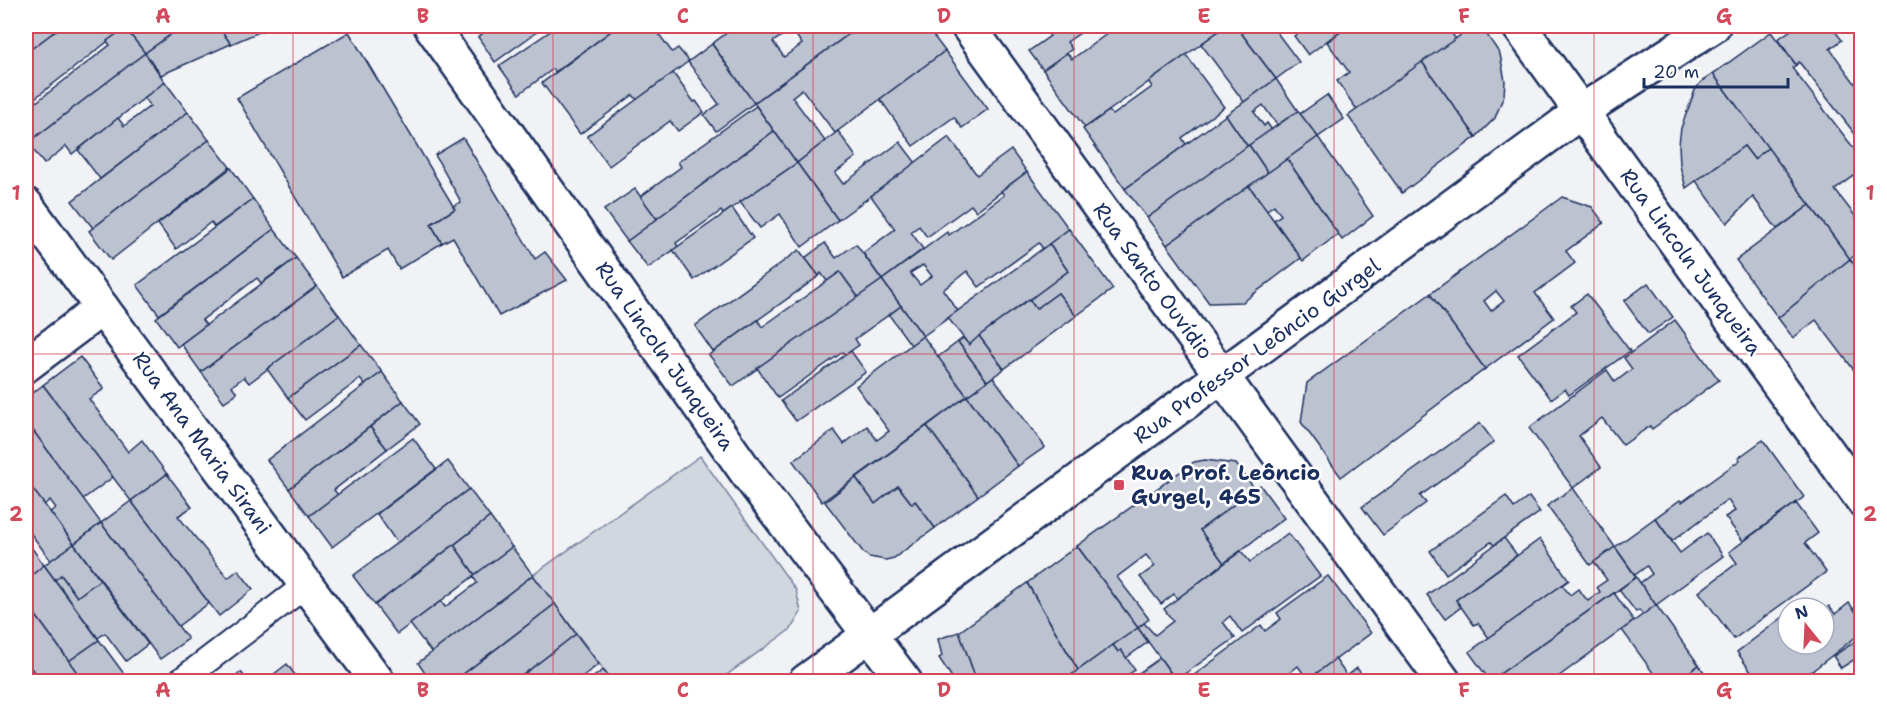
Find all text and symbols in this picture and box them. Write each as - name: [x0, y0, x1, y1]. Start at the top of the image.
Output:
- text: A: [155, 3, 171, 29]
- text: B: [417, 3, 429, 29]
- text: C: [677, 3, 689, 29]
- text: D: [937, 3, 951, 29]
- text: E: [1197, 3, 1211, 29]
- text: F: [1458, 3, 1470, 29]
- text: G: [1716, 3, 1732, 29]
- scale bar: [1644, 51, 1788, 89]
- text: 20 m: [1653, 60, 1699, 84]
- street label: Rua Lincoln Junqueira: [1614, 163, 1768, 361]
- text: 1: [11, 180, 21, 206]
- text: 1: [1865, 180, 1875, 206]
- street label: Rua Santo Ouvídio: [1087, 197, 1219, 365]
- street label: Rua Professor Leôncio Gurgel: [1128, 252, 1387, 450]
- street label: Rua Lincoln Junqueira: [589, 256, 741, 456]
- street label: Rua Ana Maria Sirani: [126, 346, 278, 540]
- place label: Rua Prof. Leôncio Gurgel, 465: [1131, 459, 1320, 511]
- marker: Rua Prof. Leôncio Gurgel, 465: [1112, 478, 1126, 492]
- text: 2: [9, 501, 23, 527]
- text: 2: [1863, 501, 1877, 527]
- north arrow: [1776, 596, 1836, 656]
- text: N: [1792, 600, 1811, 624]
- text: A: [155, 677, 171, 703]
- text: B: [417, 677, 429, 703]
- text: C: [677, 677, 689, 703]
- text: D: [937, 677, 951, 703]
- text: E: [1197, 677, 1211, 703]
- text: F: [1458, 677, 1470, 703]
- text: G: [1716, 677, 1732, 703]

